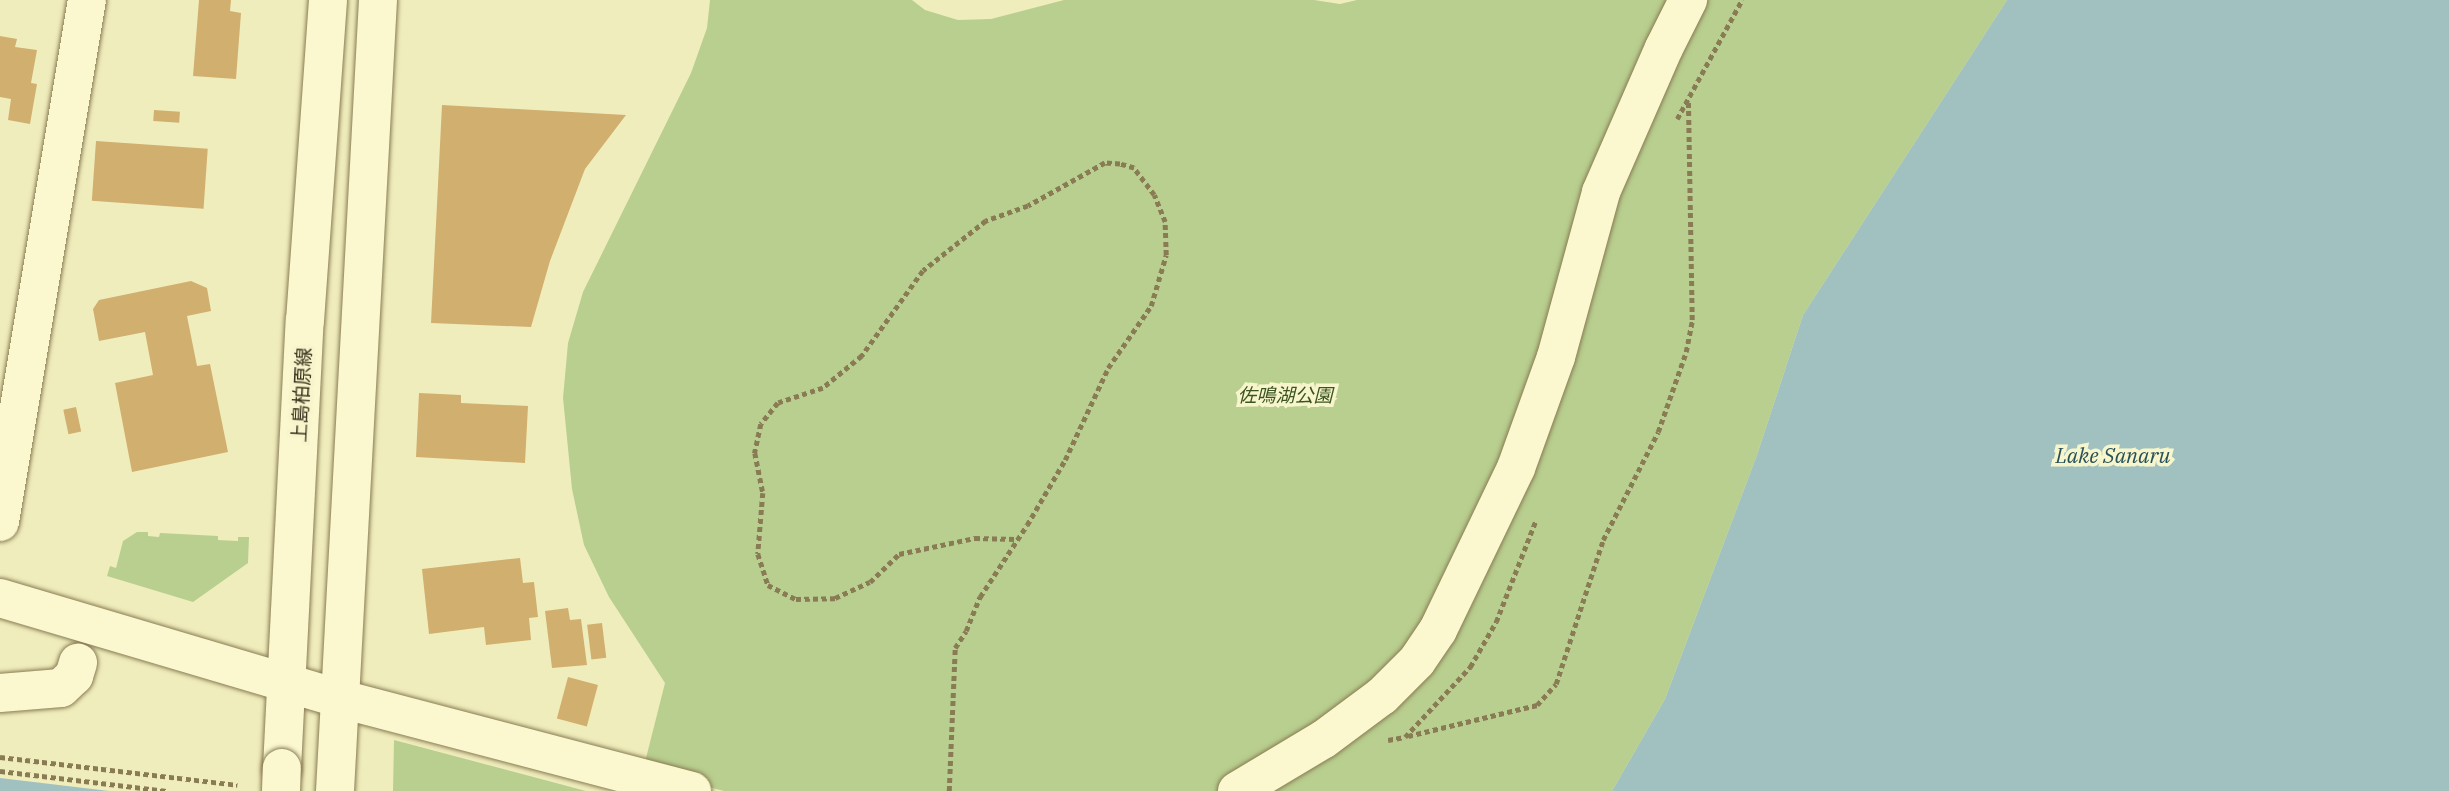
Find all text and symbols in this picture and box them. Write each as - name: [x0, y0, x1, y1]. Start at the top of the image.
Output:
- street label: 上島柏原線: [288, 347, 316, 443]
- park label: 佐鳴湖公園: [1238, 385, 1332, 407]
- water label: Lake Sanaru: [2055, 442, 2171, 468]

